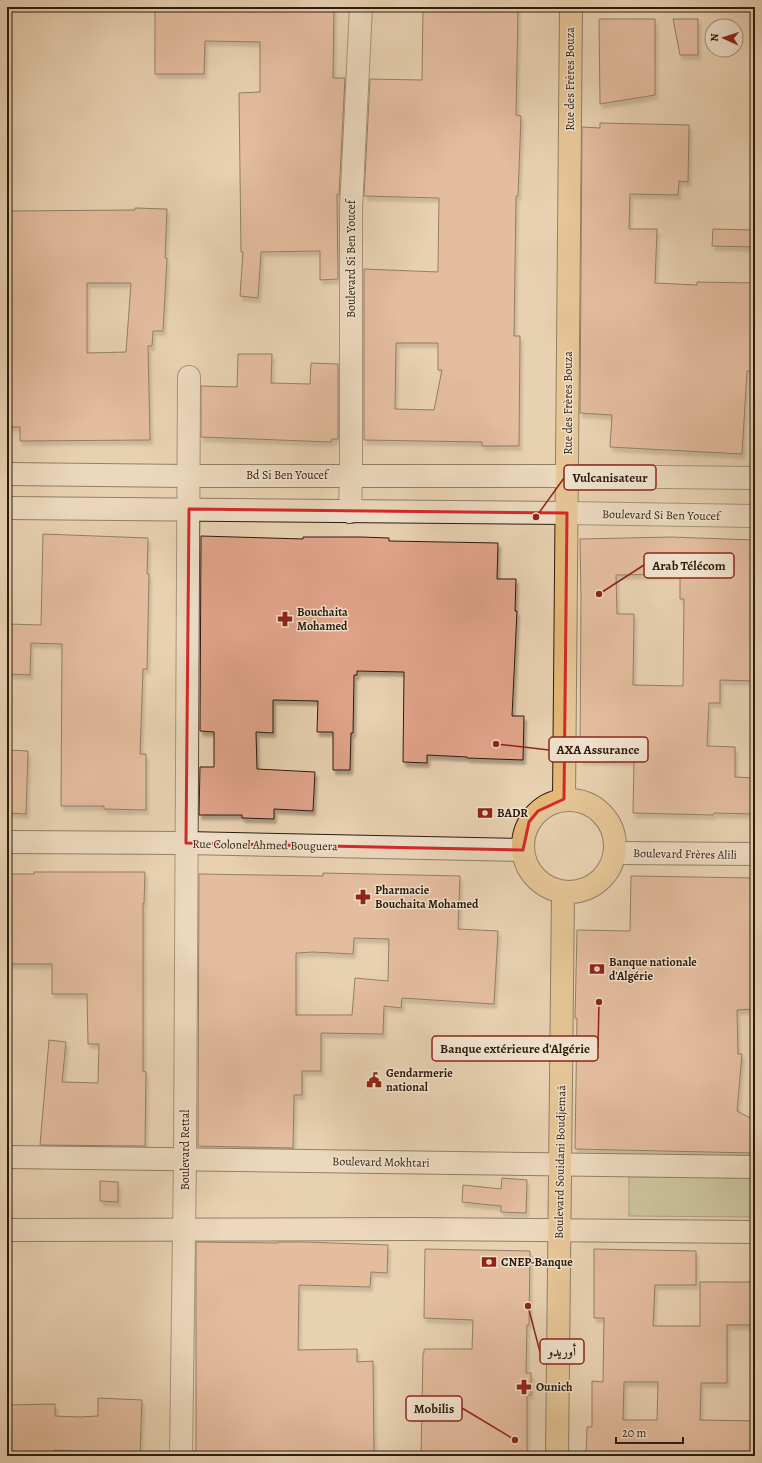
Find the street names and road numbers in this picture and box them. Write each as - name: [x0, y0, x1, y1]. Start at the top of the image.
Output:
- street label: Rue des Frères Bouza: [562, 27, 578, 131]
- street label: Boulevard Si Ben Youcef: [343, 198, 359, 318]
- street label: Rue des Frères Bouza: [560, 351, 576, 455]
- street label: Bd Si Ben Youcef: [246, 467, 330, 483]
- street label: Boulevard Si Ben Youcef: [602, 506, 722, 524]
- street label: Rue Colonel Ahmed Bouguera: [192, 836, 338, 854]
- street label: Boulevard Frères Alili: [633, 845, 737, 863]
- street label: Boulevard Souidani Boudjemaâ: [551, 1085, 569, 1239]
- street label: Boulevard Rettal: [177, 1110, 193, 1190]
- street label: Boulevard Mokhtari: [332, 1153, 430, 1171]

